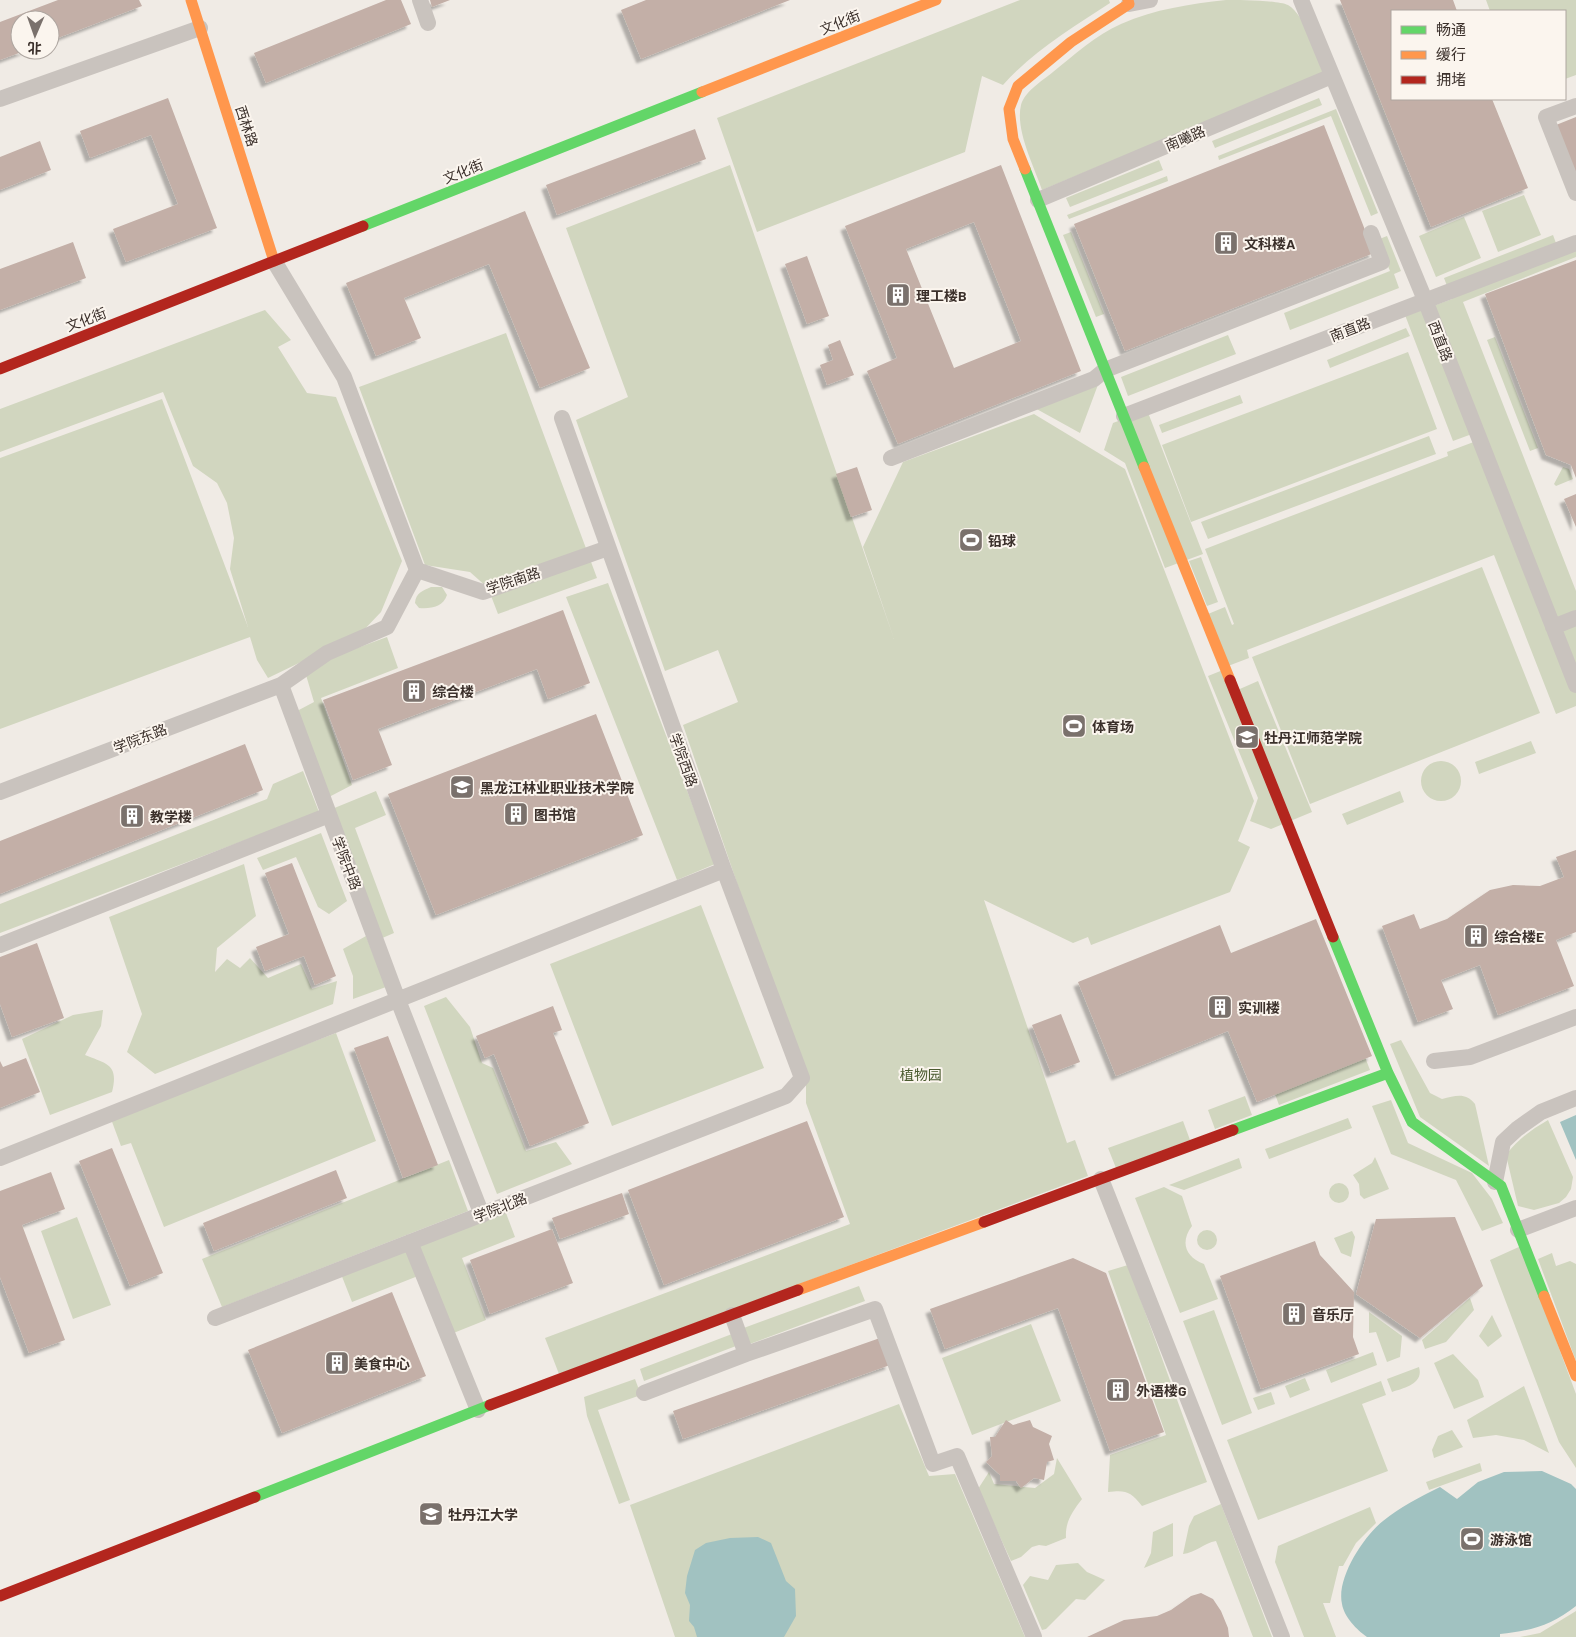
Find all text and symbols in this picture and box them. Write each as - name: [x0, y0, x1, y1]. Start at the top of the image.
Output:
- street label: 文化街: [817, 6, 863, 38]
- north arrow: [10, 10, 60, 60]
- legend: [1391, 10, 1566, 100]
- text: 畅通: [1436, 20, 1466, 38]
- text: 北: [27, 40, 42, 57]
- text: 缓行: [1436, 45, 1466, 63]
- text: 拥堵: [1436, 70, 1466, 88]
- street label: 西林路: [232, 103, 262, 149]
- street label: 南曦路: [1162, 122, 1208, 154]
- street label: 文化街: [440, 155, 486, 187]
- building icon: 文科楼A: [1213, 230, 1239, 256]
- place label: 文科楼A: [1244, 235, 1296, 252]
- building icon: 理工楼B: [885, 282, 911, 308]
- place label: 理工楼B: [916, 287, 967, 304]
- street label: 文化街: [63, 304, 109, 334]
- street label: 南直路: [1327, 314, 1373, 344]
- street label: 西直路: [1426, 318, 1456, 364]
- sports icon: 铅球: [958, 527, 984, 553]
- place label: 铅球: [988, 532, 1016, 549]
- street label: 学院南路: [484, 563, 542, 597]
- building icon: 综合楼: [401, 678, 427, 704]
- place label: 综合楼: [432, 683, 474, 700]
- sports icon: 体育场: [1061, 713, 1087, 739]
- place label: 体育场: [1092, 718, 1134, 735]
- street label: 学院东路: [111, 720, 169, 756]
- school or university icon: 牡丹江师范学院: [1234, 724, 1260, 750]
- place label: 牡丹江师范学院: [1264, 729, 1362, 746]
- street label: 学院西路: [666, 731, 702, 789]
- school or university icon: 黑龙江林业职业技术学院: [449, 774, 475, 800]
- place label: 黑龙江林业职业技术学院: [480, 779, 634, 796]
- building icon: 图书馆: [503, 801, 529, 827]
- building icon: 教学楼: [119, 803, 145, 829]
- place label: 图书馆: [534, 806, 576, 823]
- place label: 教学楼: [150, 808, 192, 825]
- street label: 学院中路: [329, 834, 365, 892]
- building icon: 综合楼E: [1463, 923, 1489, 949]
- place label: 综合楼E: [1494, 928, 1544, 945]
- building icon: 实训楼: [1207, 994, 1233, 1020]
- place label: 实训楼: [1238, 999, 1280, 1016]
- park label: 植物园: [900, 1066, 942, 1083]
- street label: 学院北路: [471, 1189, 529, 1225]
- building icon: 音乐厅: [1281, 1301, 1307, 1327]
- place label: 音乐厅: [1312, 1306, 1354, 1323]
- building icon: 美食中心: [324, 1350, 350, 1376]
- place label: 美食中心: [354, 1355, 410, 1372]
- building icon: 外语楼G: [1105, 1377, 1131, 1403]
- place label: 外语楼G: [1136, 1382, 1187, 1399]
- school or university icon: 牡丹江大学: [418, 1501, 444, 1527]
- place label: 牡丹江大学: [448, 1506, 518, 1523]
- sports icon: 游泳馆: [1459, 1526, 1485, 1552]
- place label: 游泳馆: [1490, 1531, 1532, 1548]

